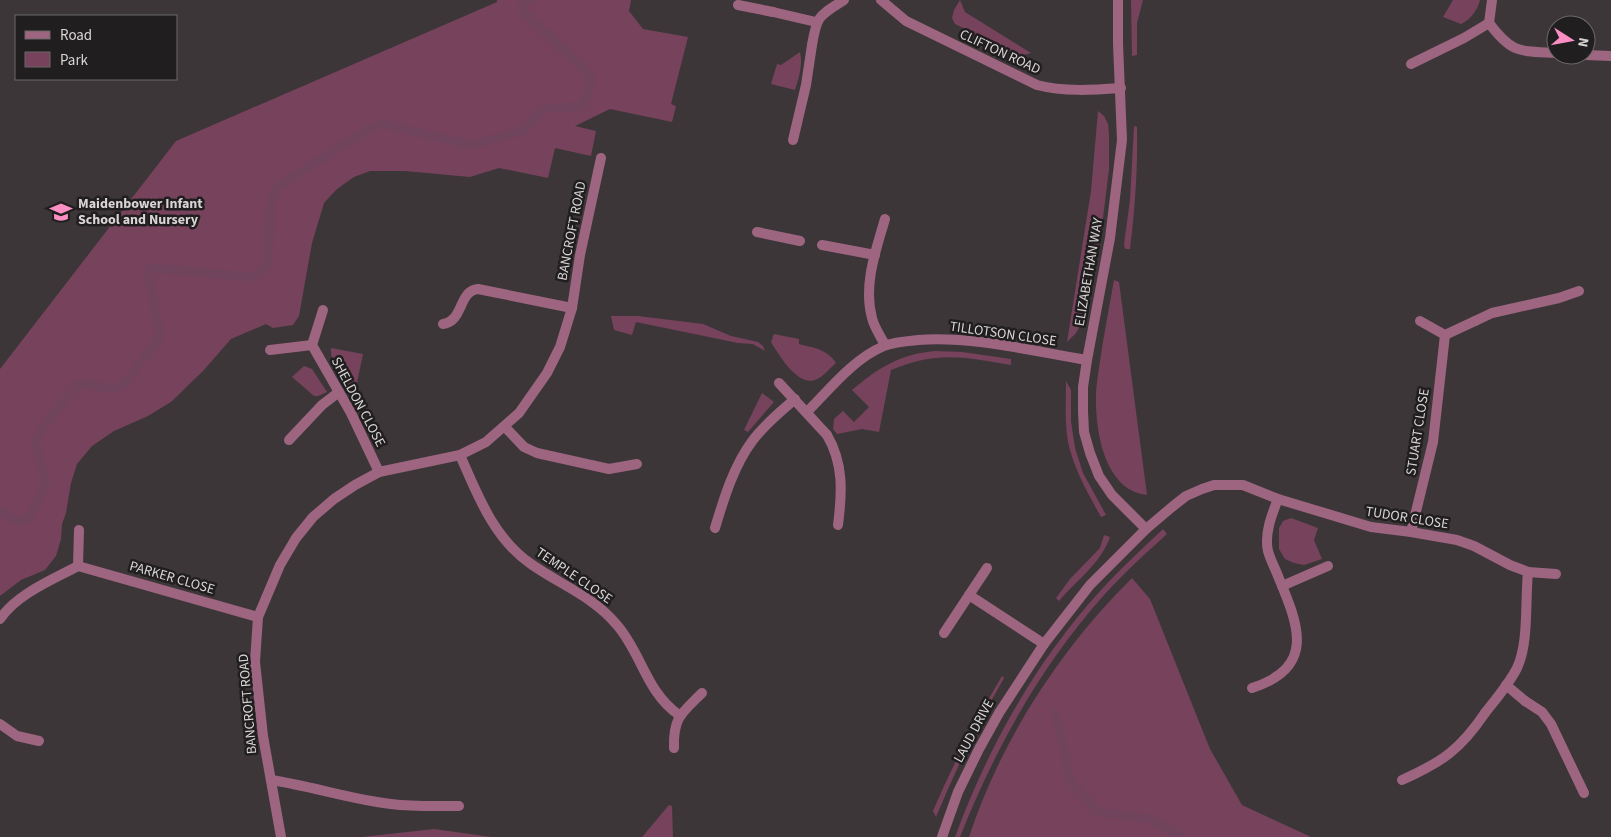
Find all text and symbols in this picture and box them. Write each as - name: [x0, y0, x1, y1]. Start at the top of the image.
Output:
- legend: [15, 15, 178, 80]
- north arrow: [1546, 15, 1596, 65]
- text: Road: [60, 25, 92, 46]
- street label: CLIFTON ROAD: [956, 25, 1044, 79]
- text: N: [1572, 36, 1593, 49]
- text: Park: [60, 50, 89, 71]
- street label: BANCROFT ROAD: [553, 180, 591, 282]
- place label: Maidenbower Infant School and Nursery: [78, 194, 203, 230]
- school or university icon: Maidenbower Infant School and Nursery: [48, 199, 74, 225]
- street label: ELIZABETHAN WAY: [1070, 216, 1108, 328]
- street label: TILLOTSON CLOSE: [948, 317, 1058, 351]
- street label: SHELDON CLOSE: [326, 354, 390, 450]
- street label: STUART CLOSE: [1401, 387, 1435, 477]
- street label: TUDOR CLOSE: [1364, 502, 1450, 534]
- street label: TEMPLE CLOSE: [532, 543, 616, 609]
- street label: PARKER CLOSE: [127, 556, 217, 600]
- street label: BANCROFT ROAD: [234, 653, 262, 755]
- street label: LAUD DRIVE: [949, 696, 999, 766]

